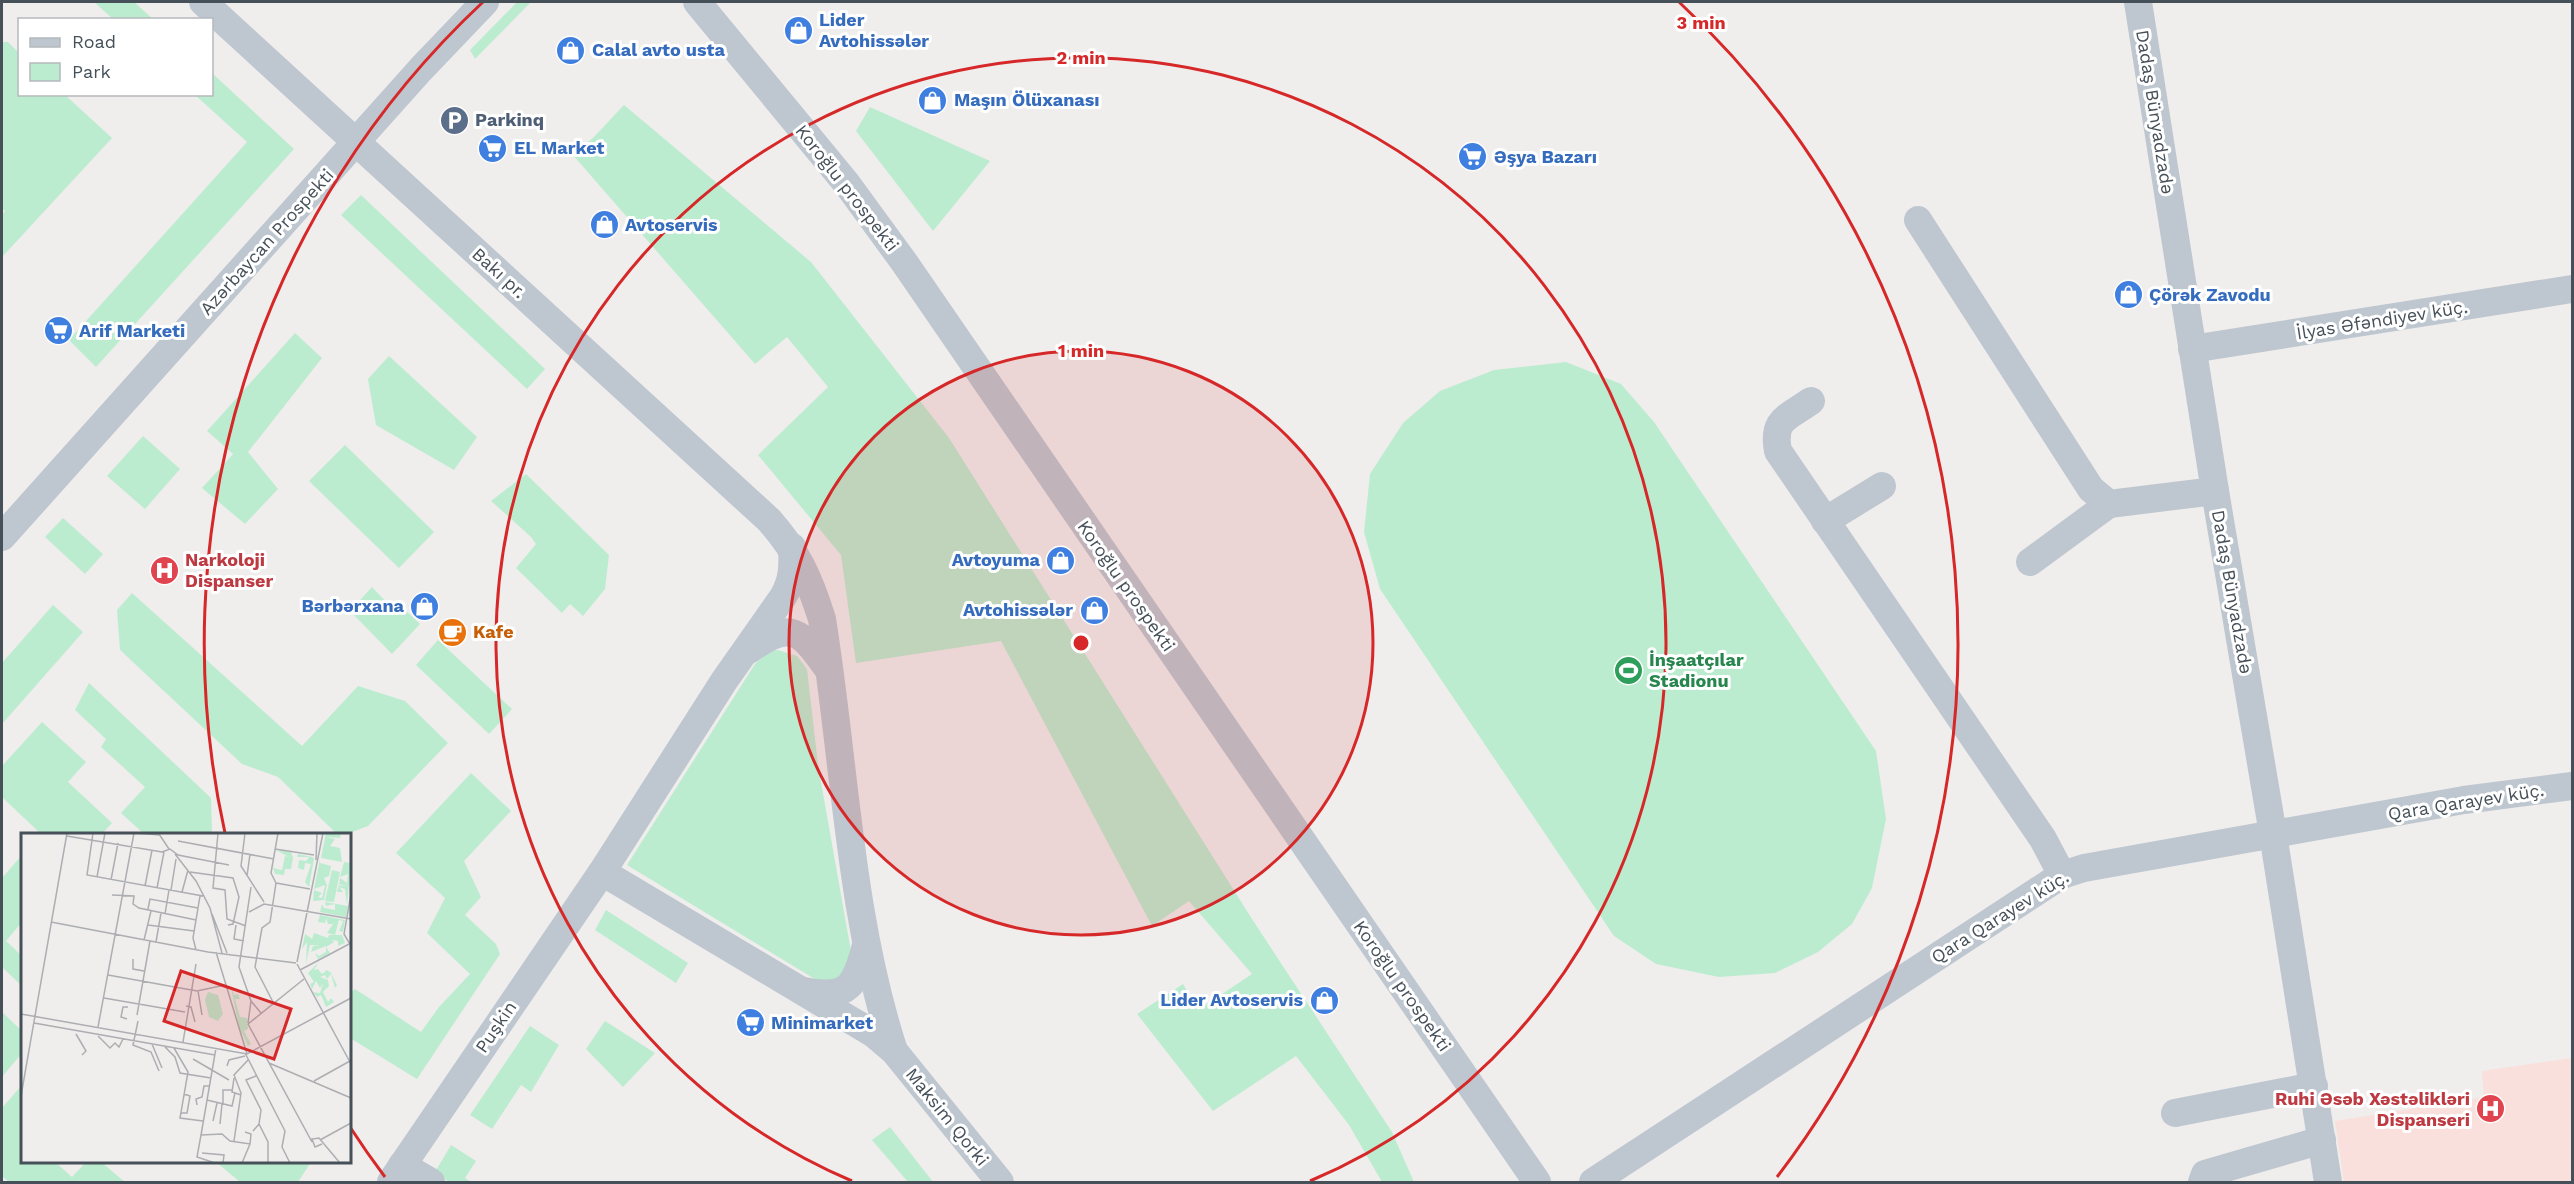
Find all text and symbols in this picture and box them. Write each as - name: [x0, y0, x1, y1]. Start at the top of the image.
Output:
- place label: Lider Avtohissələr: [819, 9, 929, 51]
- text: 3 min: [1676, 12, 1726, 33]
- shop icon: Lider Avtohissələr: [782, 14, 814, 46]
- legend: [18, 18, 213, 96]
- street label: Dadaş Bünyadzadə: [2132, 28, 2179, 196]
- text: Road: [72, 31, 116, 52]
- shop icon: Calal avto usta: [555, 34, 587, 66]
- place label: Calal avto usta: [592, 39, 726, 60]
- text: 2 min: [1056, 47, 1106, 68]
- text: Park: [72, 61, 111, 82]
- shop icon: Maşın Ölüxanası: [917, 84, 949, 116]
- place label: Maşın Ölüxanası: [954, 89, 1100, 110]
- parking icon: Parkinq: [438, 104, 470, 136]
- place label: Parkinq: [475, 109, 544, 130]
- street label: Koroğlu prospekti: [791, 120, 903, 255]
- supermarket icon: EL Market: [477, 132, 509, 164]
- place label: EL Market: [514, 137, 604, 158]
- supermarket icon: Əşya Bazarı: [1457, 141, 1489, 173]
- place label: Əşya Bazarı: [1494, 146, 1597, 167]
- street label: Azərbaycan Prospekti: [195, 164, 338, 319]
- shop icon: Avtoservis: [588, 209, 620, 241]
- place label: Avtoservis: [625, 214, 718, 235]
- street label: Bakı pr.: [468, 243, 531, 302]
- shop icon: Çörək Zavodu: [2112, 279, 2144, 311]
- place label: Çörək Zavodu: [2149, 284, 2271, 305]
- street label: İlyas Əfəndiyev küç.: [2295, 296, 2469, 343]
- supermarket icon: Arif Marketi: [42, 315, 74, 347]
- place label: Arif Marketi: [79, 320, 185, 341]
- text: 1 min: [1058, 340, 1104, 361]
- street label: Dadaş Bünyadzadə: [2208, 508, 2257, 675]
- street label: Koroğlu prospekti: [1073, 516, 1179, 655]
- shop icon: Avtoyuma: [1045, 544, 1077, 576]
- place label: Narkoloji Dispanser: [185, 549, 273, 591]
- place label: Avtoyuma: [952, 549, 1041, 570]
- hospital icon: Narkoloji Dispanser: [148, 554, 180, 586]
- shop icon: Bərbərxana: [409, 590, 441, 622]
- shop icon: Avtohissələr: [1078, 594, 1110, 626]
- place label: Bərbərxana: [302, 595, 405, 616]
- place label: Avtohissələr: [963, 599, 1073, 620]
- cafe icon: Kafe: [436, 616, 468, 648]
- place label: Kafe: [473, 621, 514, 642]
- centre of rings: [1071, 633, 1091, 653]
- place label: İnşaatçılar Stadionu: [1649, 649, 1744, 691]
- sports icon: İnşaatçılar Stadionu: [1612, 654, 1644, 686]
- street label: Qara Qarayev küç.: [2386, 779, 2545, 824]
- inset map: [21, 833, 351, 1163]
- street label: Qara Qarayev küç.: [1927, 866, 2072, 967]
- street label: Koroğlu prospekti: [1349, 916, 1455, 1055]
- shop icon: Lider Avtoservis: [1308, 984, 1340, 1016]
- place label: Lider Avtoservis: [1160, 989, 1303, 1010]
- street label: Puşkin: [471, 997, 520, 1057]
- supermarket icon: Minimarket: [734, 1007, 766, 1039]
- place label: Minimarket: [771, 1012, 873, 1033]
- street label: Maksim Qorki: [902, 1064, 993, 1170]
- place label: Ruhi Əsəb Xəstəlikləri Dispanseri: [2275, 1088, 2470, 1130]
- hospital icon: Ruhi Əsəb Xəstəlikləri Dispanseri: [2475, 1093, 2507, 1125]

